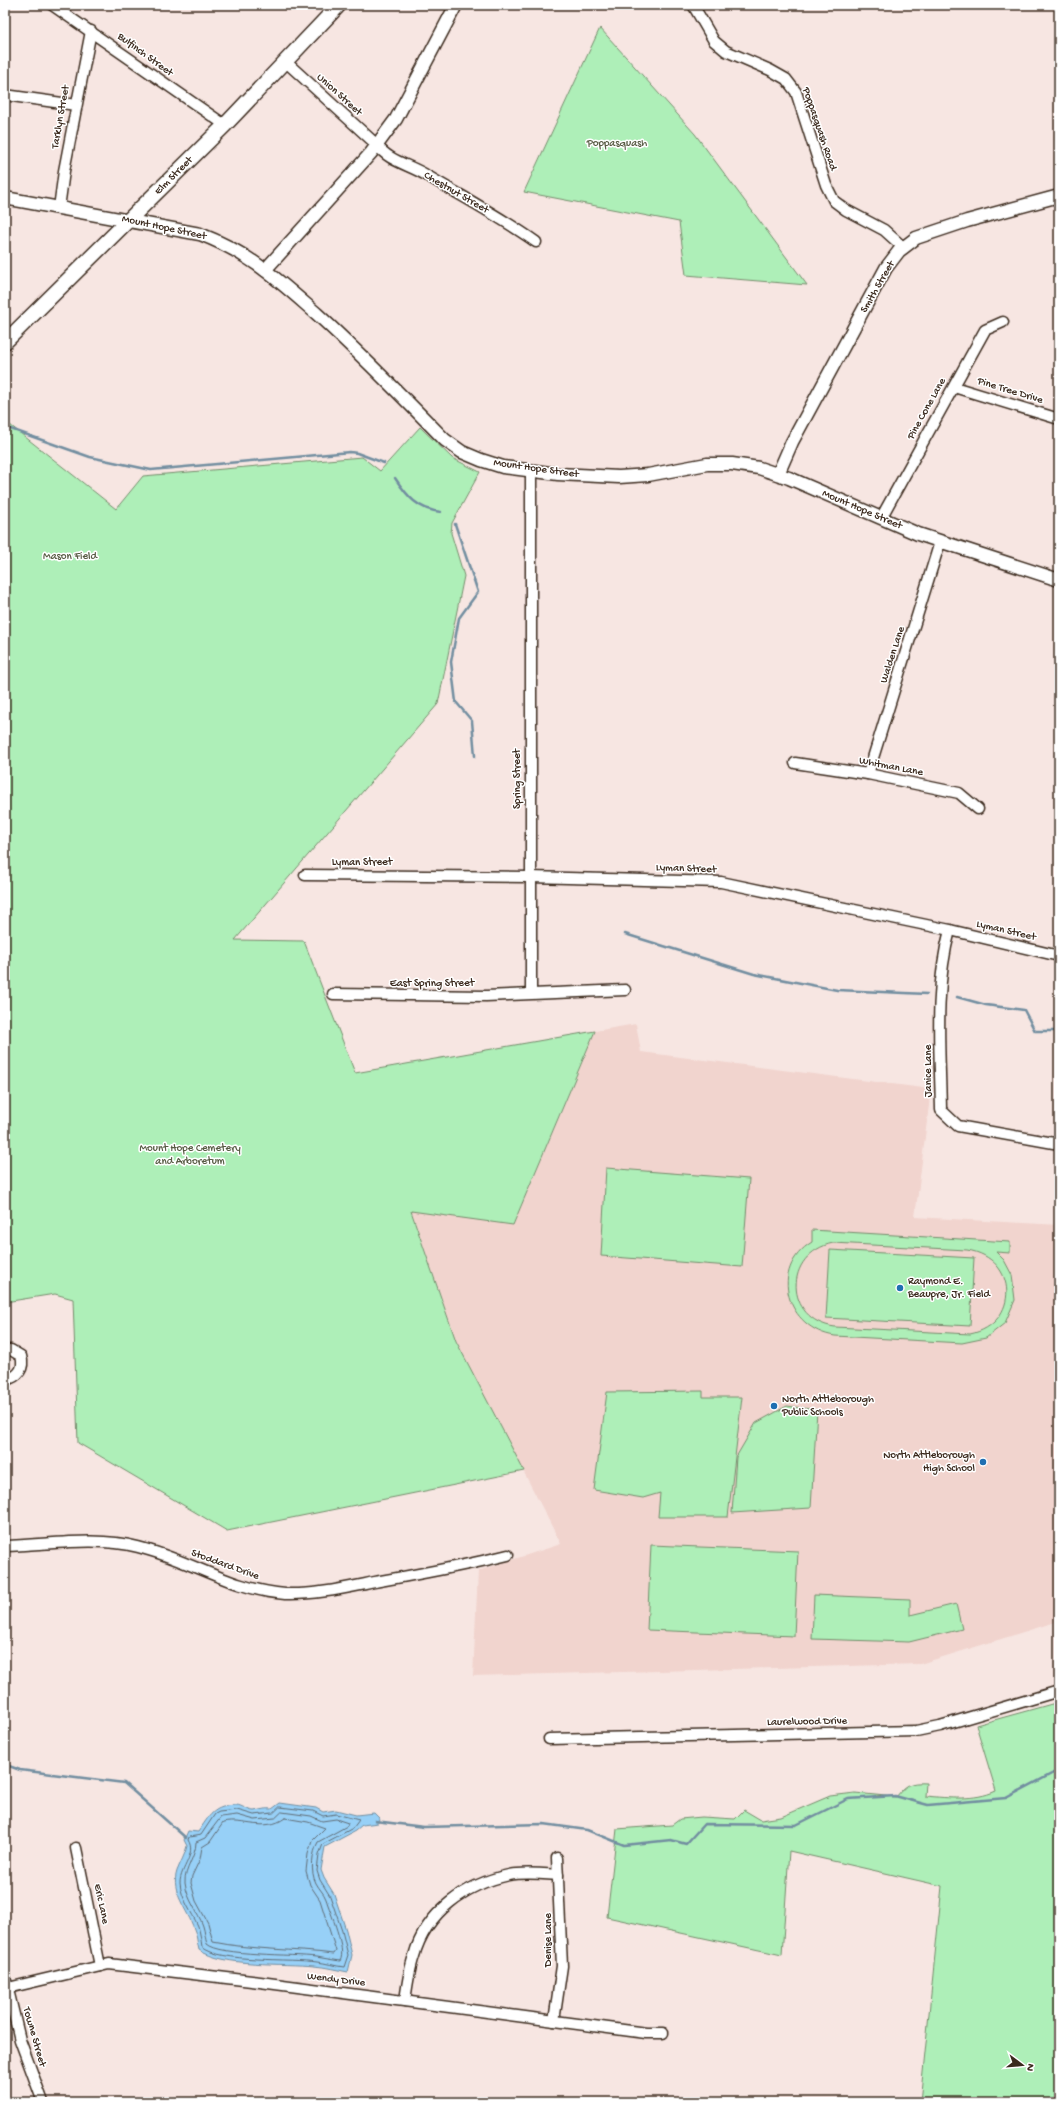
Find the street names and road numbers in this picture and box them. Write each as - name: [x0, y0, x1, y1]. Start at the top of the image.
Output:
- street label: Bulfinch Street: [114, 29, 177, 80]
- street label: Union Street: [314, 72, 365, 119]
- street label: Tarklyn Street: [49, 83, 73, 151]
- street label: Poppasquash Road: [799, 85, 839, 174]
- street label: Elm Street: [152, 153, 197, 198]
- street label: Chestnut Street: [421, 170, 492, 217]
- street label: Mount Hope Street: [121, 213, 209, 243]
- street label: Smith Street: [858, 258, 898, 315]
- street label: Pine Tree Drive: [975, 375, 1045, 407]
- street label: Pine Cone Lane: [905, 376, 949, 443]
- street label: Mount Hope Street: [493, 457, 581, 481]
- street label: Mount Hope Street: [820, 488, 905, 533]
- street label: Walden Lane: [878, 625, 908, 685]
- street label: Spring Street: [512, 747, 524, 809]
- street label: Whitman Lane: [858, 755, 924, 779]
- street label: Lyman Street: [332, 857, 394, 869]
- street label: Lyman Street: [656, 862, 718, 876]
- street label: Lyman Street: [975, 918, 1038, 944]
- street label: East Spring Street: [390, 978, 476, 990]
- street label: Janice Lane: [923, 1044, 935, 1097]
- street label: Stoddard Drive: [189, 1547, 261, 1583]
- street label: Laurelwood Drive: [767, 1715, 848, 1729]
- street label: Eric Lane: [91, 1883, 111, 1925]
- street label: Denise Lane: [543, 1913, 555, 1968]
- street label: Wendy Drive: [306, 1970, 366, 1990]
- street label: Towne Street: [20, 2005, 49, 2070]

